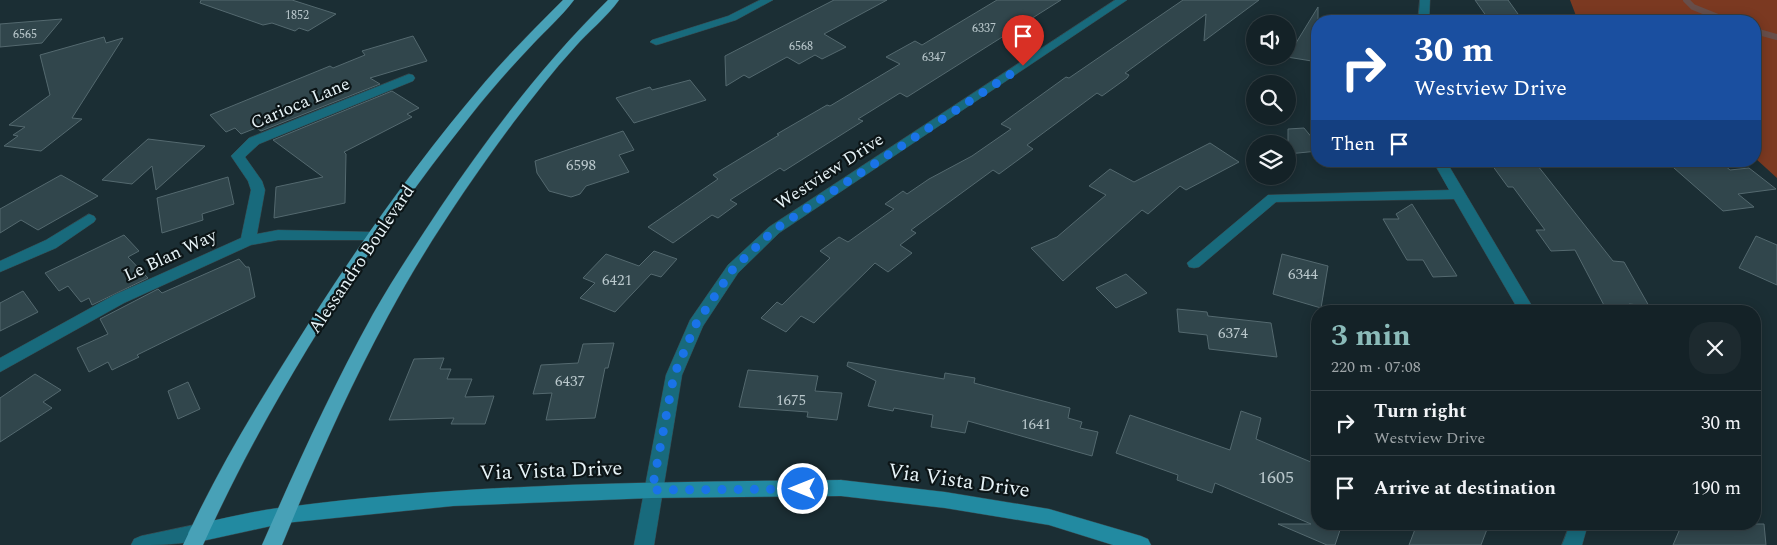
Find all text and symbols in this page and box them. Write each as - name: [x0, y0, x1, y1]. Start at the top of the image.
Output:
- house number: 1852: [285, 6, 309, 25]
- pin: [1002, 15, 1044, 66]
- map controls: [1246, 15, 1296, 185]
- button: sound: [1246, 15, 1296, 65]
- house number: 6337: [972, 19, 996, 38]
- icon: arrive: [1009, 22, 1037, 50]
- text: 30 m: [1414, 24, 1494, 77]
- house number: 6565: [13, 25, 37, 44]
- icon: right: [1331, 35, 1396, 100]
- house number: 6568: [789, 37, 813, 56]
- house number: 6347: [922, 48, 946, 67]
- street label: Carioca Lane: [246, 70, 354, 137]
- text: Westview Drive: [1414, 72, 1567, 105]
- button: search: [1246, 75, 1296, 125]
- street label: Westview Drive: [769, 126, 889, 217]
- text: Then: [1331, 130, 1375, 159]
- icon: arrive: [1385, 130, 1413, 158]
- button: layers: [1246, 135, 1296, 185]
- house number: 6598: [566, 154, 596, 177]
- street label: Alessandro Boulevard: [302, 180, 421, 339]
- street label: Le Blan Way: [119, 222, 222, 289]
- house number: 6344: [1288, 263, 1318, 286]
- house number: 6421: [602, 269, 632, 292]
- text: 3 min: [1331, 313, 1411, 359]
- house number: 6374: [1218, 322, 1248, 345]
- button: close: [1689, 322, 1741, 374]
- text: 220 m · 07:08: [1331, 355, 1421, 379]
- house number: 6437: [555, 370, 585, 393]
- house number: 1675: [776, 389, 806, 412]
- text: Turn right: [1374, 397, 1467, 426]
- icon: right: [1331, 409, 1359, 437]
- text: 30 m: [1701, 409, 1741, 438]
- house number: 1641: [1021, 413, 1051, 436]
- text: Westview Drive: [1374, 426, 1485, 450]
- street label: Via Vista Drive: [479, 453, 623, 489]
- street label: Via Vista Drive: [886, 455, 1032, 507]
- position arrow: [776, 462, 828, 514]
- house number: 1605: [1258, 464, 1294, 491]
- icon: arrive: [1331, 474, 1359, 502]
- text: Arrive at destination: [1374, 474, 1556, 503]
- text: 190 m: [1691, 474, 1741, 503]

